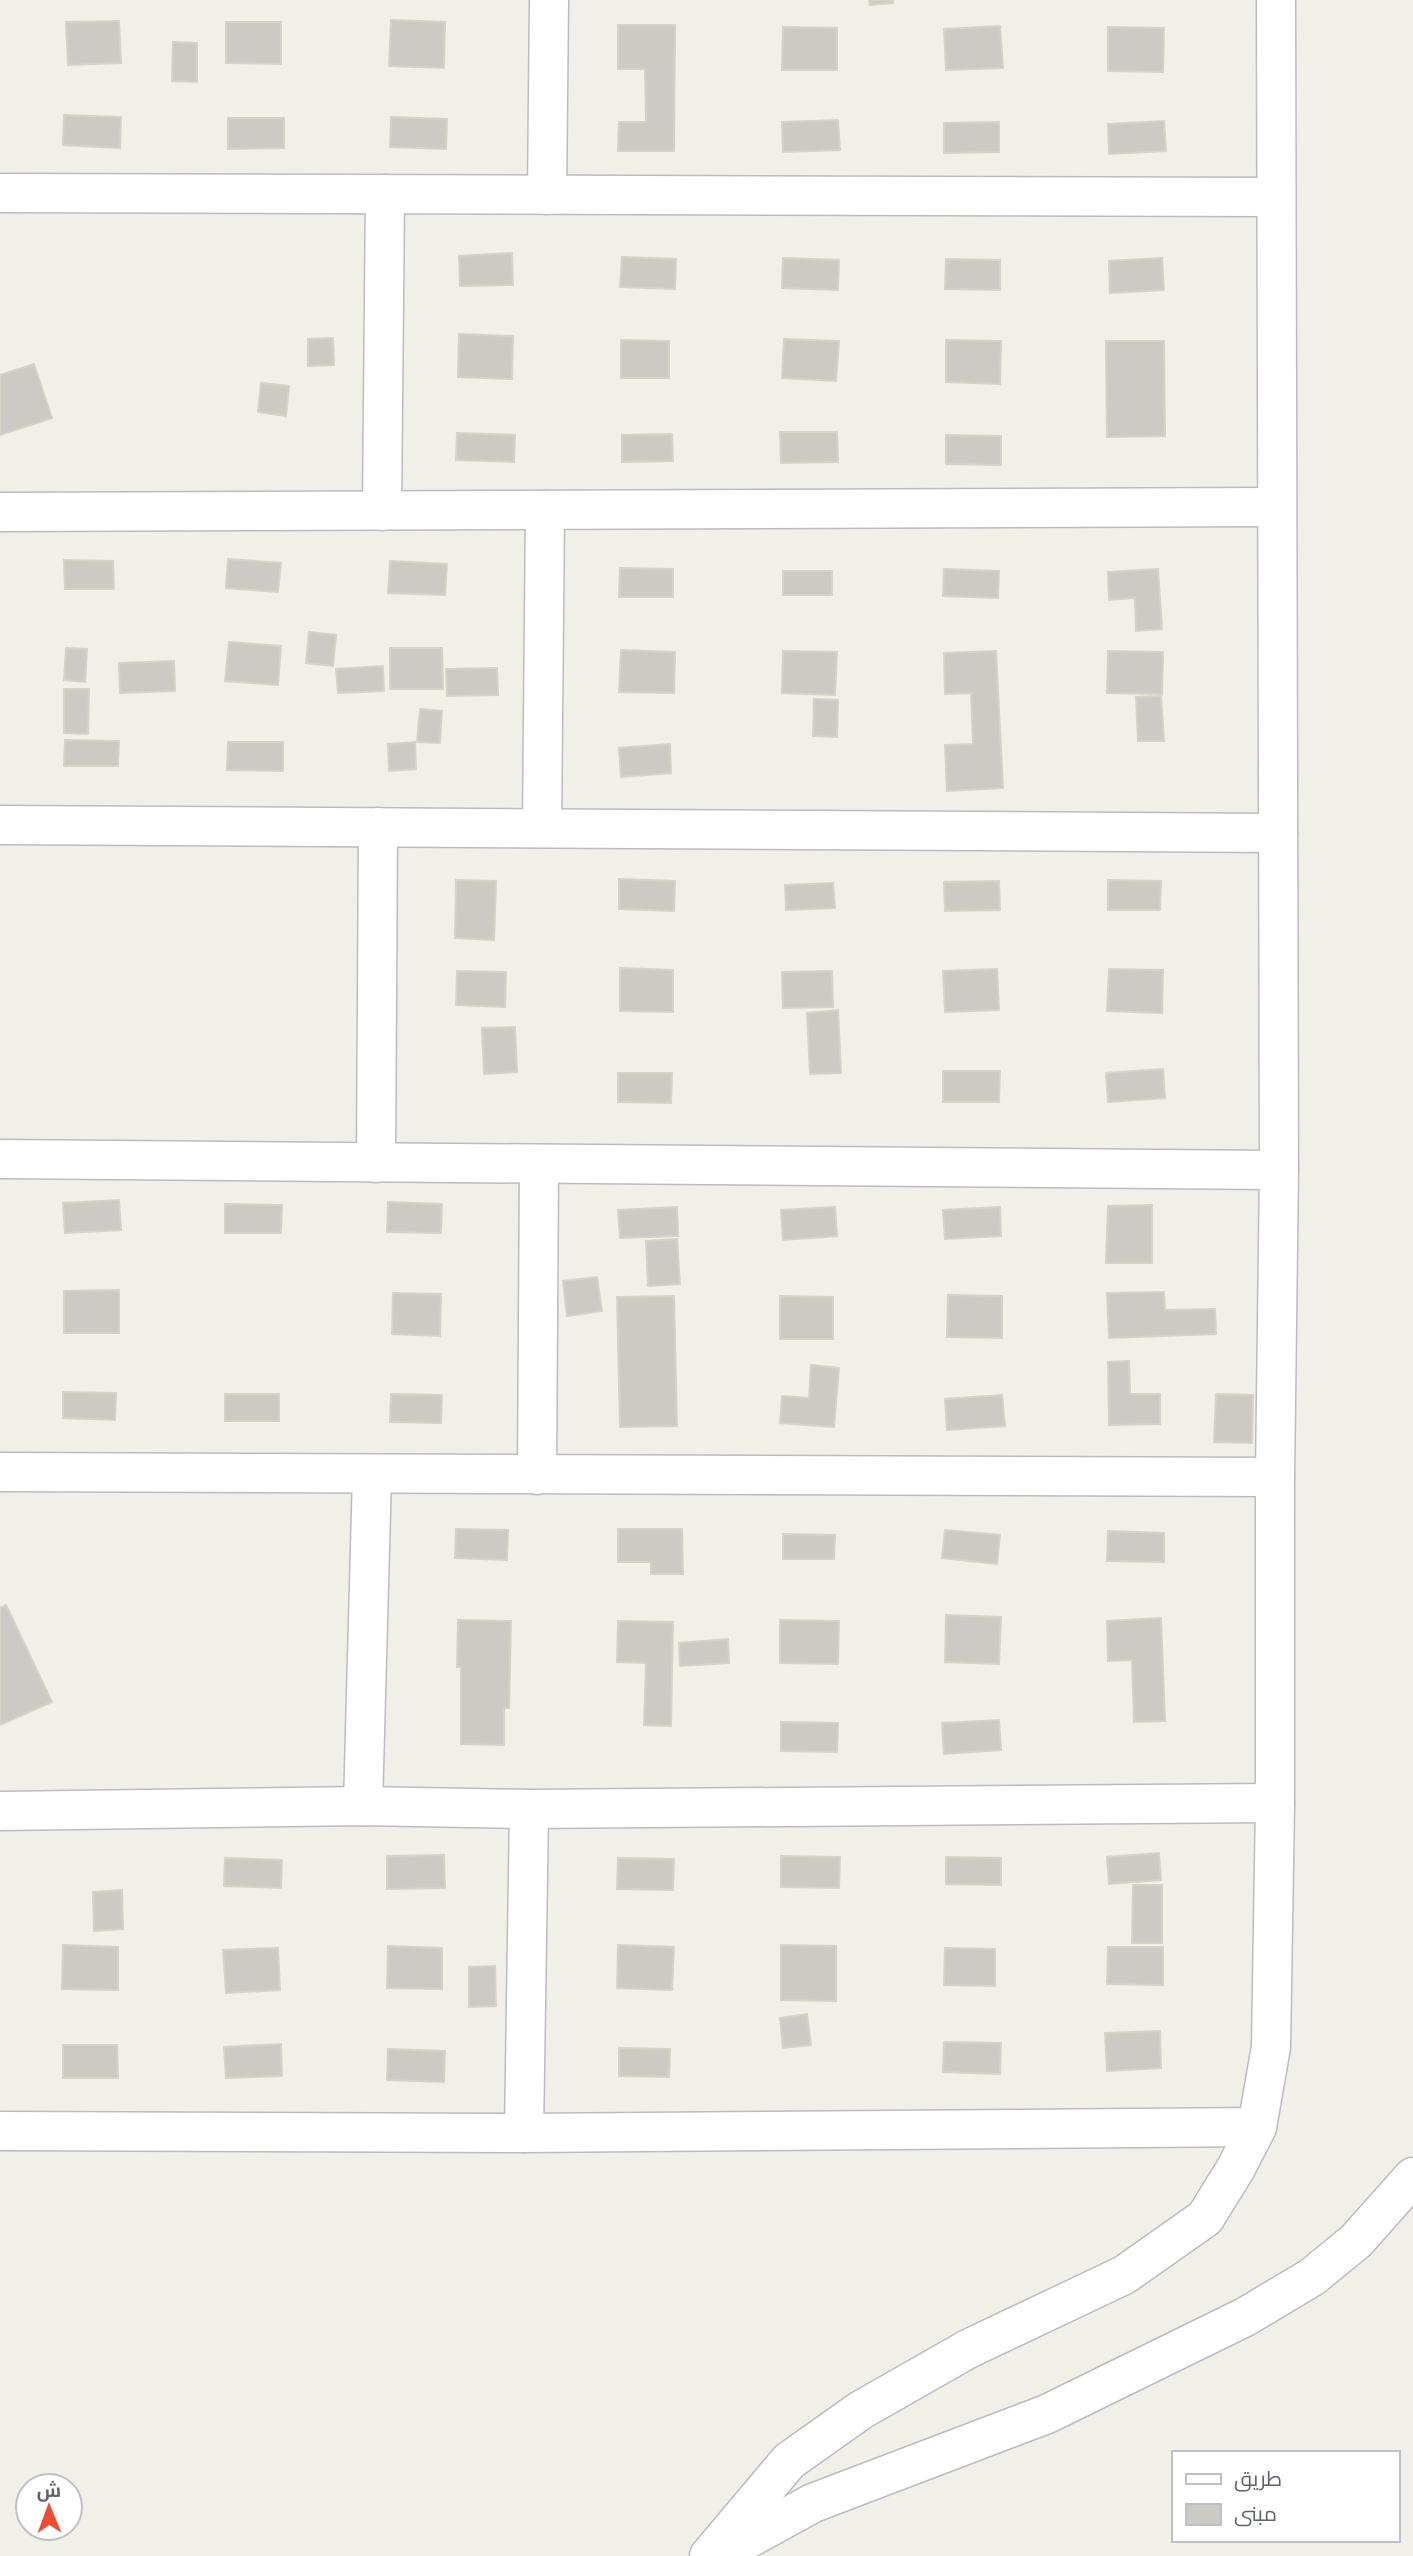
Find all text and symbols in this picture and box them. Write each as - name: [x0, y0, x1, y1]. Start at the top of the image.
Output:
- legend: [1172, 2451, 1399, 2542]
- text: طريق: [1234, 2466, 1282, 2492]
- north arrow: [14, 2472, 84, 2542]
- text: ش: [36, 2479, 61, 2502]
- text: مبنى: [1234, 2501, 1277, 2527]

